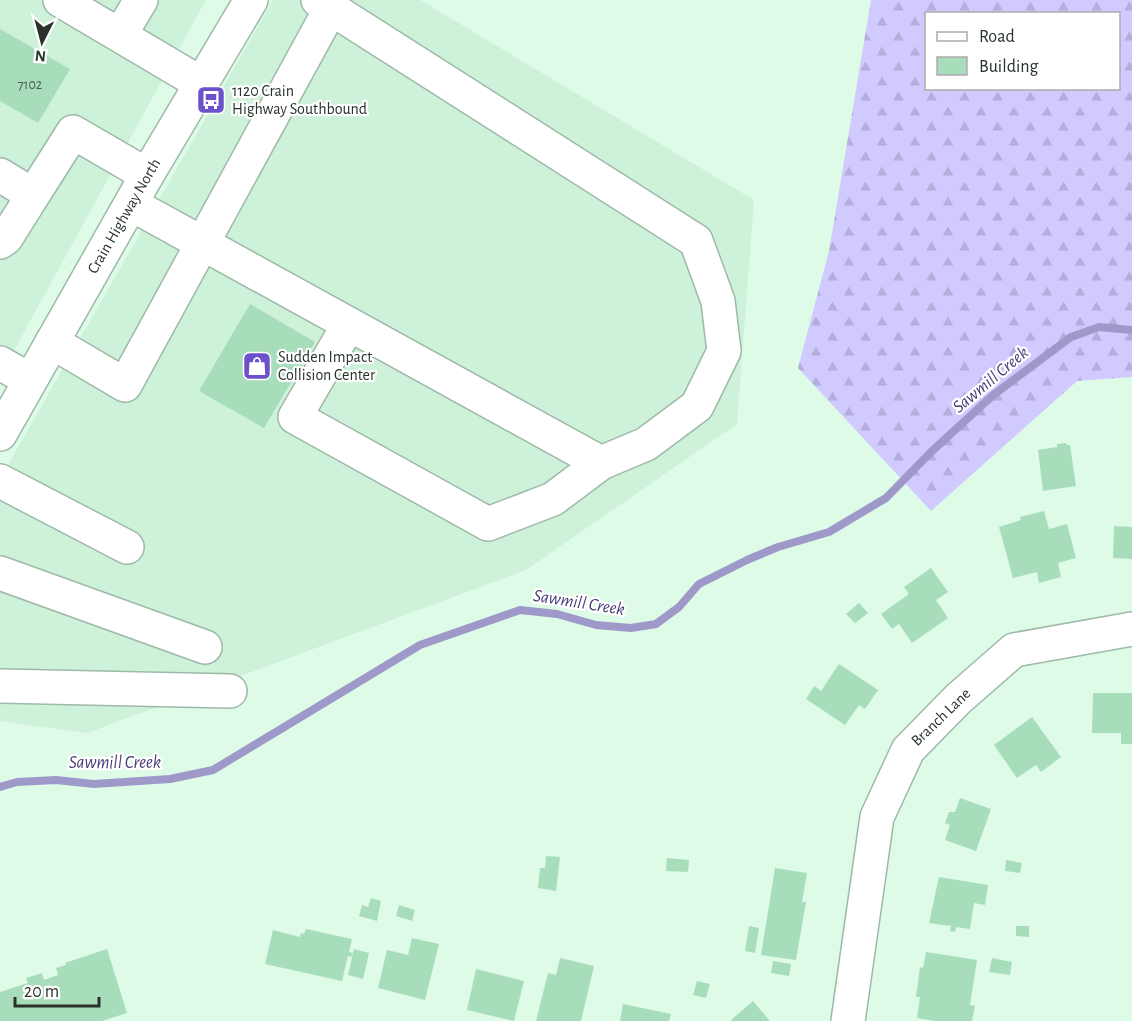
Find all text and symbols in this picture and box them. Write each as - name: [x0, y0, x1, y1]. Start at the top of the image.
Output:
- north arrow: [12, 12, 72, 72]
- legend: [925, 12, 1120, 90]
- text: Road: [979, 28, 1015, 46]
- text: N: [34, 47, 47, 64]
- text: Building: [979, 58, 1039, 76]
- house number: 7102: [18, 78, 42, 92]
- place label: 1120 Crain Highway Southbound: [232, 83, 367, 118]
- bus stop icon: 1120 Crain Highway Southbound: [195, 84, 227, 116]
- street label: Crain Highway North: [85, 156, 164, 277]
- water label: Sawmill Creek: [950, 343, 1032, 417]
- place label: Sudden Impact Collision Center: [278, 349, 376, 383]
- shop icon: Sudden Impact Collision Center: [241, 350, 273, 382]
- water label: Sawmill Creek: [532, 587, 626, 619]
- street label: Branch Lane: [908, 685, 974, 749]
- water label: Sawmill Creek: [69, 754, 161, 772]
- scale bar: [15, 970, 99, 1008]
- text: 20 m: [24, 983, 59, 1001]

